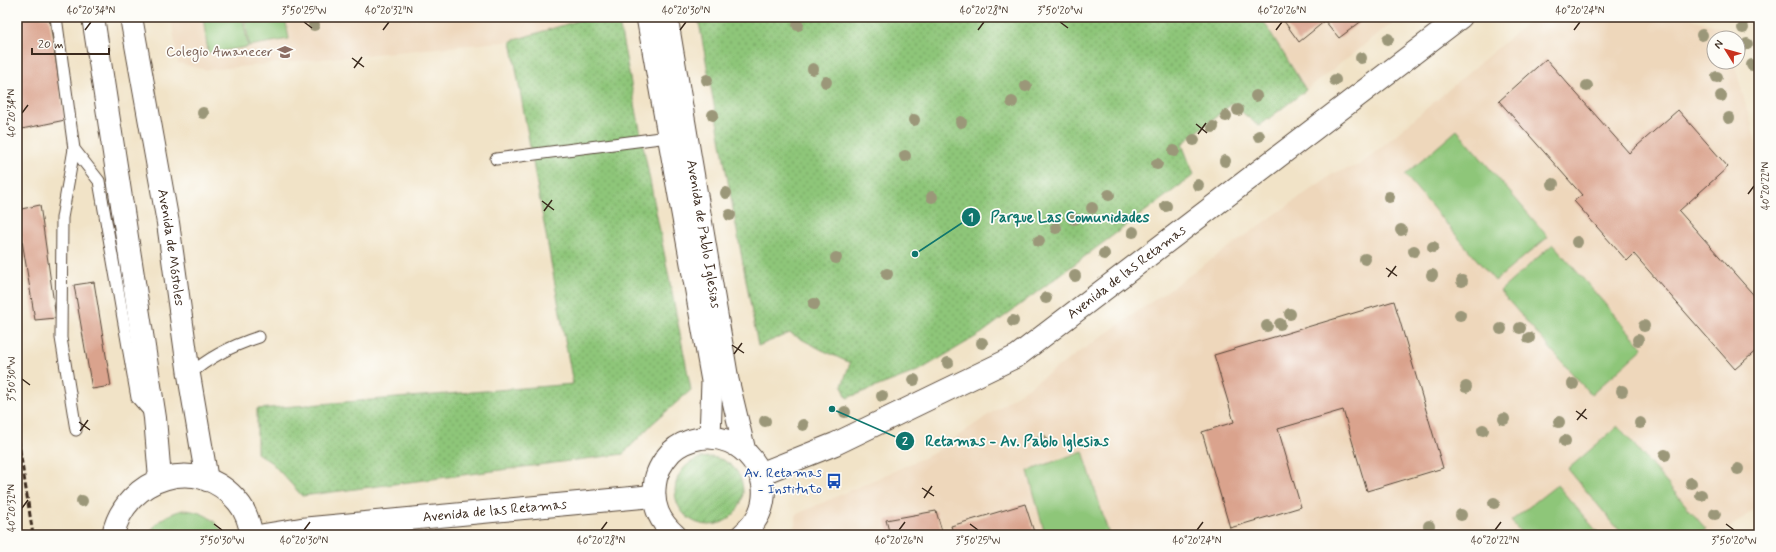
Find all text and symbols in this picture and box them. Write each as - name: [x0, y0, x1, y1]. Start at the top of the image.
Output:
- text: 40°20'34"N: [67, 4, 116, 18]
- text: 3°50'25"W: [282, 4, 326, 18]
- text: 40°20'32"N: [365, 4, 413, 18]
- text: 40°20'30"N: [662, 4, 710, 18]
- text: 40°20'28"N: [960, 4, 1009, 18]
- text: 3°50'20"W: [1037, 4, 1083, 18]
- text: 40°20'26"N: [1258, 4, 1307, 18]
- text: 40°20'24"N: [1556, 4, 1605, 18]
- scale bar: [32, 30, 109, 56]
- north arrow: [1706, 30, 1746, 70]
- text: 20 m: [38, 37, 64, 53]
- text: N: [1711, 37, 1727, 52]
- place label: Colegio Amanecer: [166, 43, 273, 62]
- school or university icon: Colegio Amanecer: [276, 43, 294, 61]
- text: 40°20'34"N: [5, 88, 19, 137]
- street label: Avenida de Pablo Iglesias: [682, 158, 725, 310]
- text: 40°20'22"N: [1759, 162, 1773, 210]
- street label: Avenida de Móstoles: [153, 188, 188, 307]
- callout: Parque Las Comunidades: [961, 203, 1158, 230]
- text: Parque Las Comunidades: [991, 208, 1150, 228]
- text: 1: [968, 210, 974, 226]
- street label: Avenida de las Retamas: [1064, 221, 1190, 323]
- text: 3°50'30"W: [5, 357, 19, 401]
- callout: Retamas - Av. Pablo Iglesias: [895, 427, 1118, 454]
- text: Retamas - Av. Pablo Iglesias: [925, 432, 1109, 453]
- text: 2: [902, 434, 908, 450]
- place label: Av. Retamas - Instituto: [744, 464, 822, 498]
- bus stop icon: Av. Retamas - Instituto: [825, 472, 843, 490]
- text: 40°20'32"N: [5, 484, 19, 532]
- street label: Avenida de las Retamas: [422, 495, 568, 527]
- text: 3°50'30"W: [200, 534, 244, 548]
- text: 40°20'30"N: [280, 534, 328, 548]
- text: 40°20'28"N: [577, 534, 626, 548]
- text: 40°20'26"N: [875, 534, 924, 548]
- text: 3°50'25"W: [956, 534, 1000, 548]
- text: 40°20'24"N: [1173, 534, 1222, 548]
- text: 40°20'22"N: [1471, 534, 1519, 548]
- text: 3°50'20"W: [1711, 534, 1757, 548]

